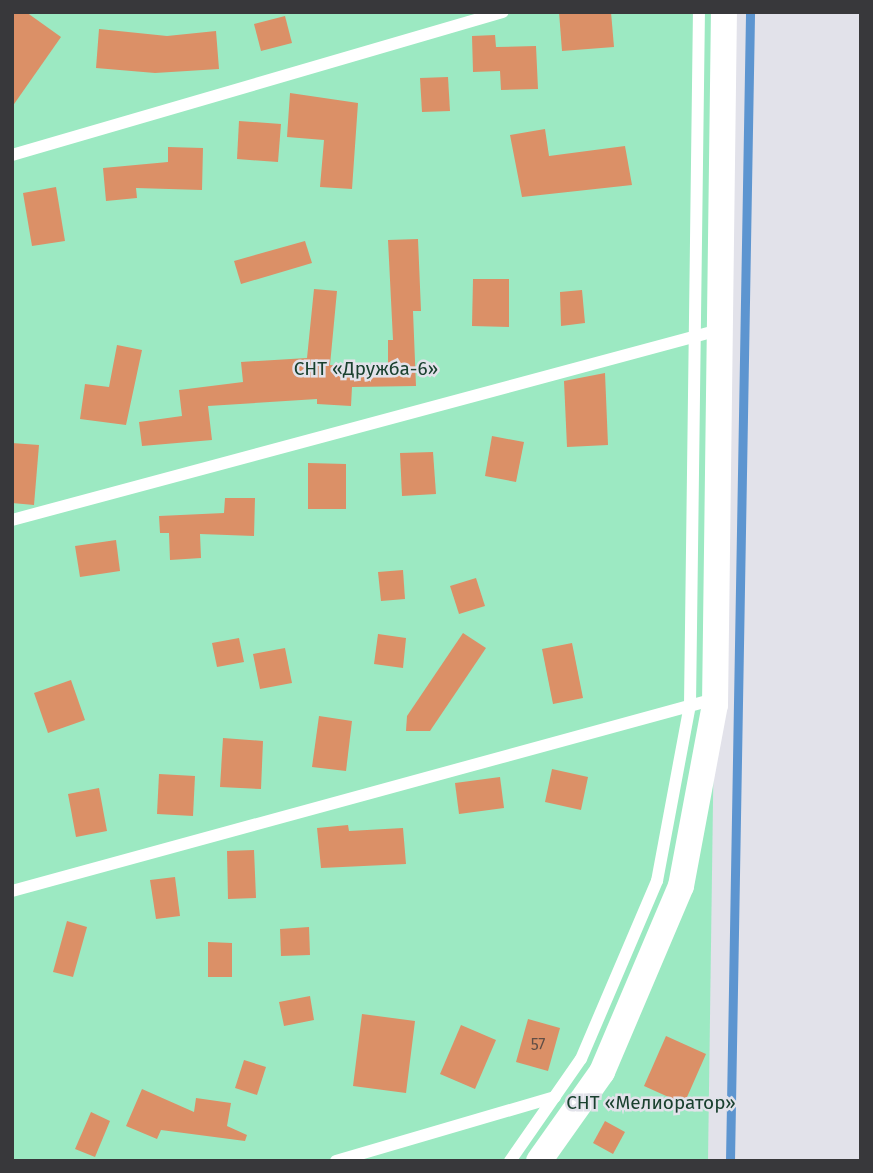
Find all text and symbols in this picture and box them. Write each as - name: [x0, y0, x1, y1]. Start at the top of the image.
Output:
- park label: СНТ «Дружба-6»: [294, 358, 438, 380]
- house number: 57: [531, 1035, 545, 1055]
- park label: СНТ «Мелиоратор»: [566, 1092, 736, 1114]

